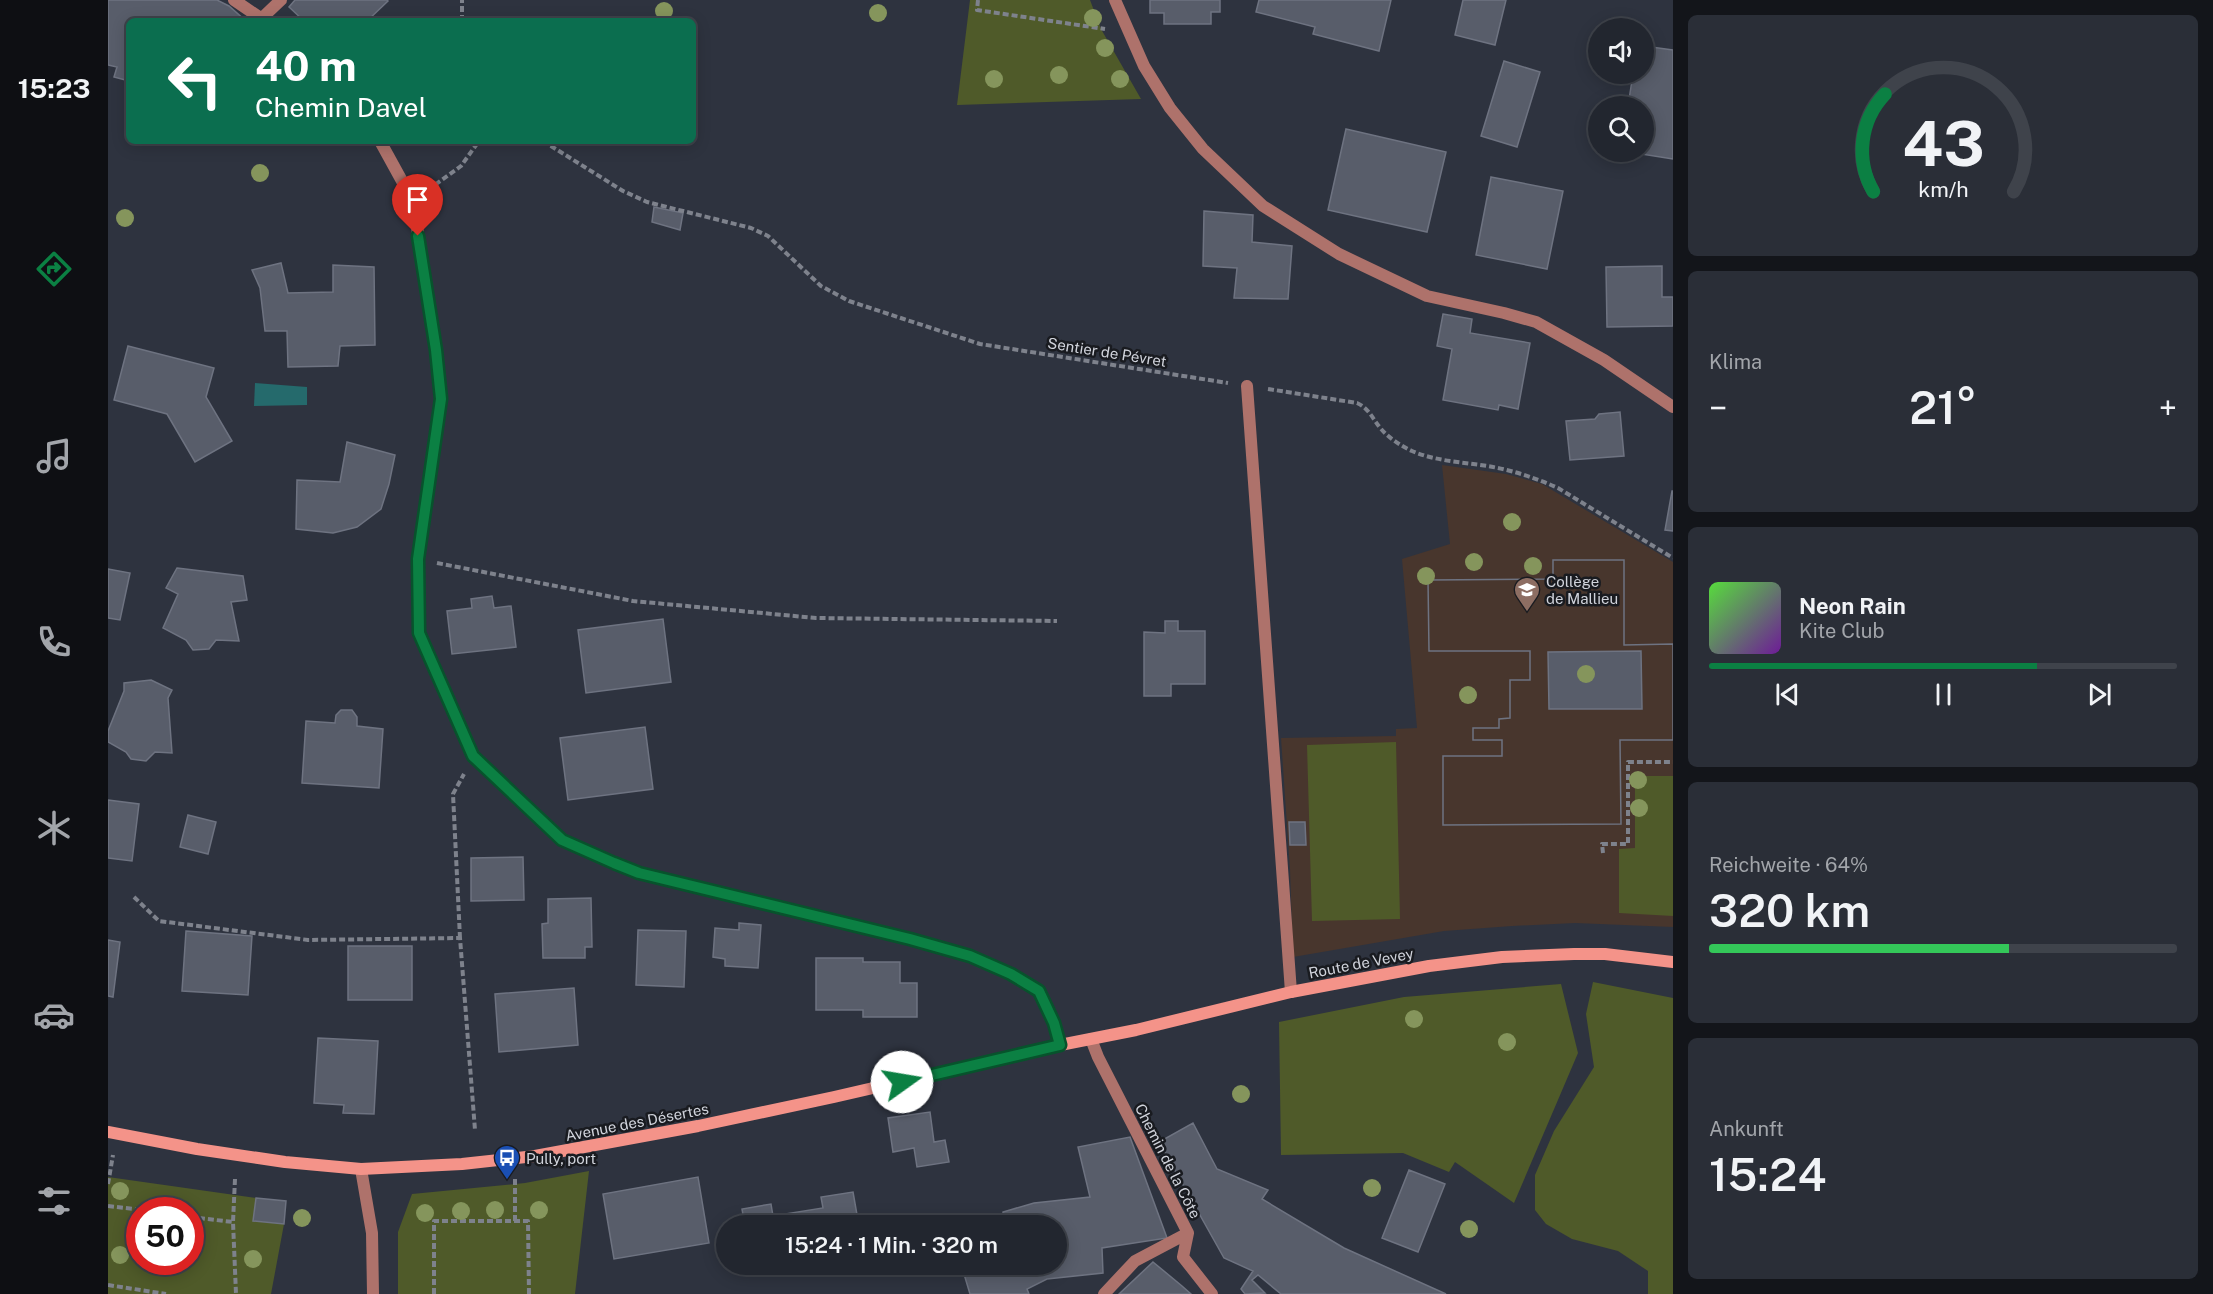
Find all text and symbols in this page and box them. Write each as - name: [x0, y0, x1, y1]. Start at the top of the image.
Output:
- map controls: [1588, 18, 1654, 162]
- button: sound: [1588, 18, 1654, 84]
- text: 40 m: [255, 41, 357, 90]
- icon: left: [156, 42, 234, 120]
- text: 15:23: [18, 72, 90, 104]
- text: Chemin Davel: [255, 91, 427, 123]
- button: search: [1588, 96, 1654, 162]
- text: 43: [1902, 108, 1984, 181]
- pin: [392, 174, 443, 236]
- text: km/h: [1918, 178, 1968, 203]
- icon: arrive: [401, 183, 434, 216]
- icon: directions: [33, 248, 75, 290]
- street label: Sentier de Pévret: [1046, 334, 1168, 370]
- text: Klima: [1709, 350, 1762, 374]
- text: 21°: [1909, 381, 1977, 434]
- text: −: [1709, 389, 1727, 427]
- text: +: [2159, 389, 2177, 427]
- icon: music: [33, 435, 75, 477]
- place label: Collège de Mallieu: [1546, 573, 1618, 607]
- school or university icon: Collège de Mallieu: [1512, 575, 1542, 613]
- text: Neon Rain: [1799, 593, 1906, 619]
- text: Kite Club: [1799, 619, 1884, 643]
- icon: phone: [33, 621, 75, 663]
- icon: previous: [1771, 678, 1804, 711]
- icon: pause: [1927, 678, 1960, 711]
- icon: next: [2083, 678, 2116, 711]
- icon: climate: [33, 807, 75, 849]
- text: Reichweite · 64%: [1709, 853, 1868, 877]
- text: 320 km: [1709, 884, 1870, 937]
- street label: Route de Vevey: [1307, 944, 1415, 982]
- icon: car: [33, 994, 75, 1036]
- position arrow: [870, 1050, 934, 1114]
- street label: Avenue des Désertes: [564, 1100, 710, 1144]
- street label: Chemin de la Côte: [1132, 1101, 1204, 1221]
- text: Ankunft: [1709, 1117, 1784, 1141]
- bus stop icon: Pully, port: [492, 1143, 522, 1181]
- text: 15:24: [1709, 1148, 1826, 1201]
- place label: Pully, port: [526, 1150, 596, 1167]
- icon: filters: [33, 1180, 75, 1222]
- speed limit sign: 50: [126, 1197, 204, 1275]
- text: 15:24 · 1 Min. · 320 m: [785, 1232, 998, 1258]

